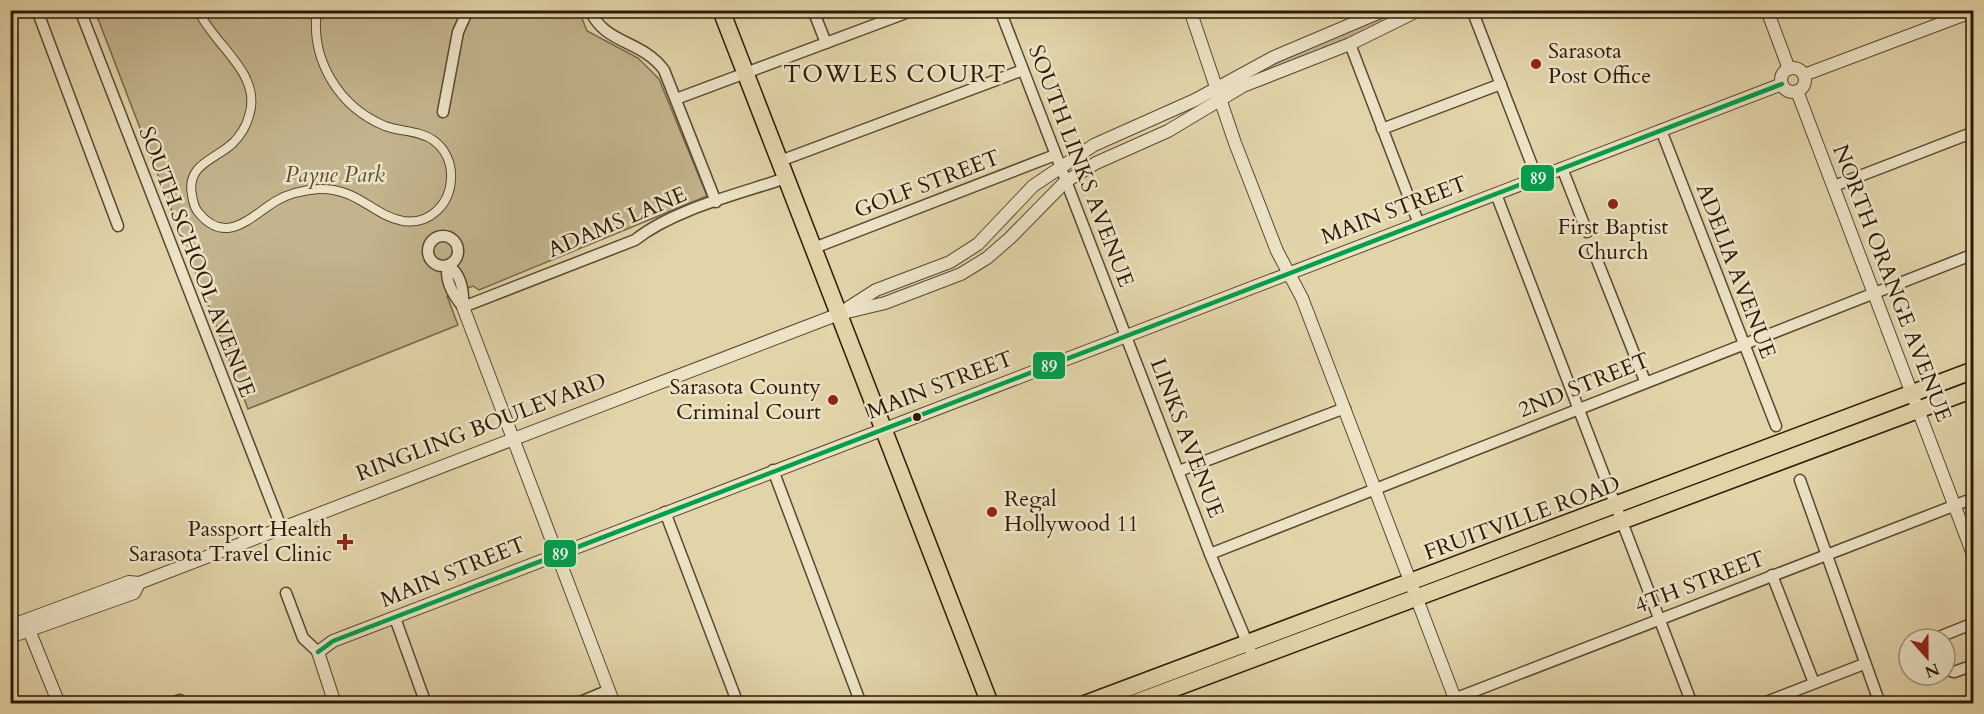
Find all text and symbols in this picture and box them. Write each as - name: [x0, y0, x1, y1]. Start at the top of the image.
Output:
- place label: Sarasota Post Office: [1548, 36, 1651, 91]
- street label: SOUTH LINKS AVENUE: [1021, 41, 1141, 291]
- marker: Sarasota Post Office: [1529, 57, 1543, 71]
- district label: TOWLES COURT: [783, 58, 1007, 91]
- street label: SOUTH SCHOOL AVENUE: [131, 122, 263, 402]
- street label: NORTH ORANGE AVENUE: [1825, 140, 1959, 426]
- street label: GOLF STREET: [850, 142, 1004, 226]
- park label: Payne Park: [285, 160, 385, 190]
- line badge: 89: [1520, 164, 1555, 192]
- street label: MAIN STREET: [1317, 168, 1471, 252]
- text: 89: [1530, 168, 1546, 190]
- street label: ADAMS LANE: [543, 179, 691, 265]
- street label: ADELIA AVENUE: [1689, 179, 1783, 363]
- marker: First Baptist Church: [1606, 197, 1620, 211]
- place label: First Baptist Church: [1558, 212, 1668, 267]
- street label: MAIN STREET: [863, 343, 1017, 427]
- street label: 2ND STREET: [1514, 345, 1654, 425]
- line badge: 89: [1032, 351, 1066, 380]
- street label: LINKS AVENUE: [1143, 354, 1231, 522]
- text: 89: [1041, 356, 1057, 378]
- street label: RINGLING BOULEVARD: [352, 365, 610, 489]
- place label: Sarasota County Criminal Court: [669, 372, 821, 427]
- marker: Sarasota County Criminal Court: [826, 393, 840, 407]
- unlabelled marker: [911, 411, 923, 423]
- street label: FRUITVILLE ROAD: [1420, 469, 1624, 567]
- place label: Regal Hollywood 11: [1004, 484, 1139, 539]
- marker: Regal Hollywood 11: [985, 505, 999, 519]
- place label: Passport Health Sarasota Travel Clinic: [129, 514, 332, 569]
- street label: MAIN STREET: [376, 529, 530, 615]
- marker: Passport Health Sarasota Travel Clinic: [336, 533, 354, 551]
- line badge: 89: [543, 539, 577, 568]
- street label: 4TH STREET: [1630, 543, 1770, 621]
- text: 89: [552, 544, 568, 566]
- north arrow: [1897, 627, 1957, 687]
- text: N: [1921, 657, 1942, 683]

